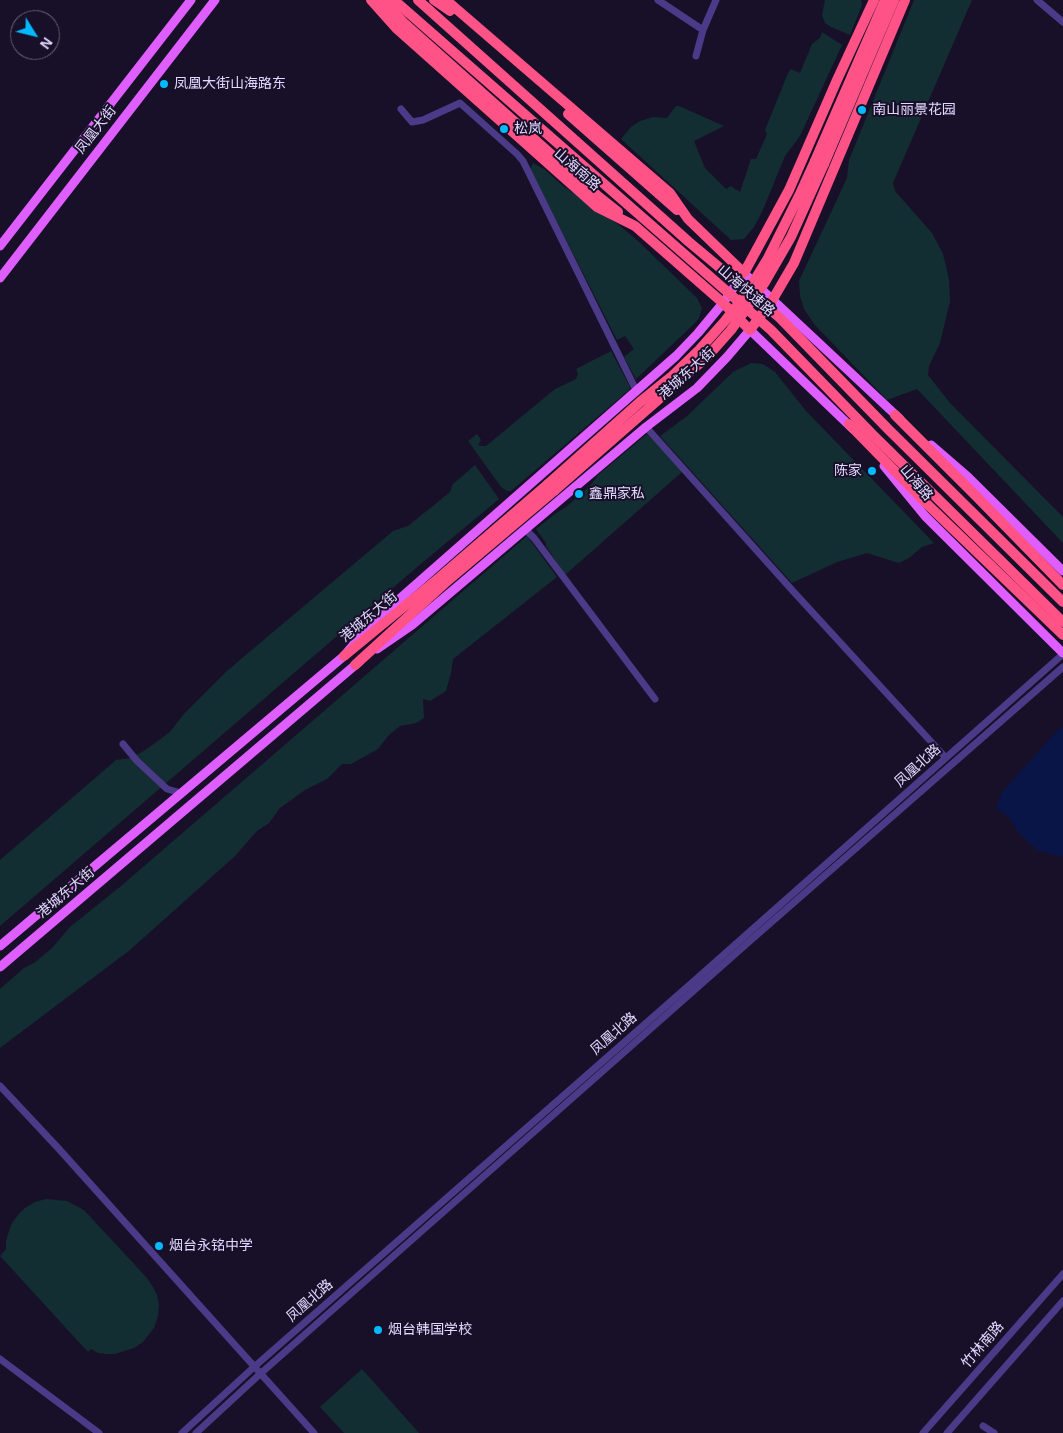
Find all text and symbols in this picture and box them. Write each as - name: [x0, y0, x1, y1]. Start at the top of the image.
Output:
- north arrow: [10, 10, 60, 60]
- text: N: [37, 34, 56, 52]
- place label: 凤凰大街山海路东: [174, 76, 286, 92]
- marker: 凤凰大街山海路东: [158, 78, 170, 90]
- place label: 南山丽景花园: [872, 102, 956, 118]
- street label: 凤凰大街: [72, 103, 120, 157]
- marker: 南山丽景花园: [856, 104, 868, 116]
- place label: 松岚: [514, 121, 542, 137]
- marker: 松岚: [498, 123, 510, 135]
- street label: 山海南路: [550, 145, 604, 195]
- street label: 山海快速路: [714, 262, 778, 320]
- street label: 港城东大街: [655, 344, 719, 404]
- street label: 山海路: [896, 462, 936, 504]
- place label: 陈家: [834, 463, 862, 479]
- marker: 陈家: [866, 465, 878, 477]
- place label: 鑫鼎家私: [589, 486, 645, 502]
- marker: 鑫鼎家私: [573, 488, 585, 500]
- street label: 港城东大街: [337, 588, 401, 646]
- street label: 凤凰北路: [892, 741, 944, 791]
- street label: 港城东大街: [34, 864, 98, 922]
- street label: 凤凰北路: [587, 1009, 641, 1059]
- place label: 烟台永铭中学: [169, 1238, 253, 1254]
- marker: 烟台永铭中学: [153, 1240, 165, 1252]
- street label: 凤凰北路: [283, 1276, 337, 1326]
- street label: 竹林南路: [958, 1318, 1008, 1372]
- place label: 烟台韩国学校: [388, 1322, 472, 1338]
- marker: 烟台韩国学校: [372, 1324, 384, 1336]

